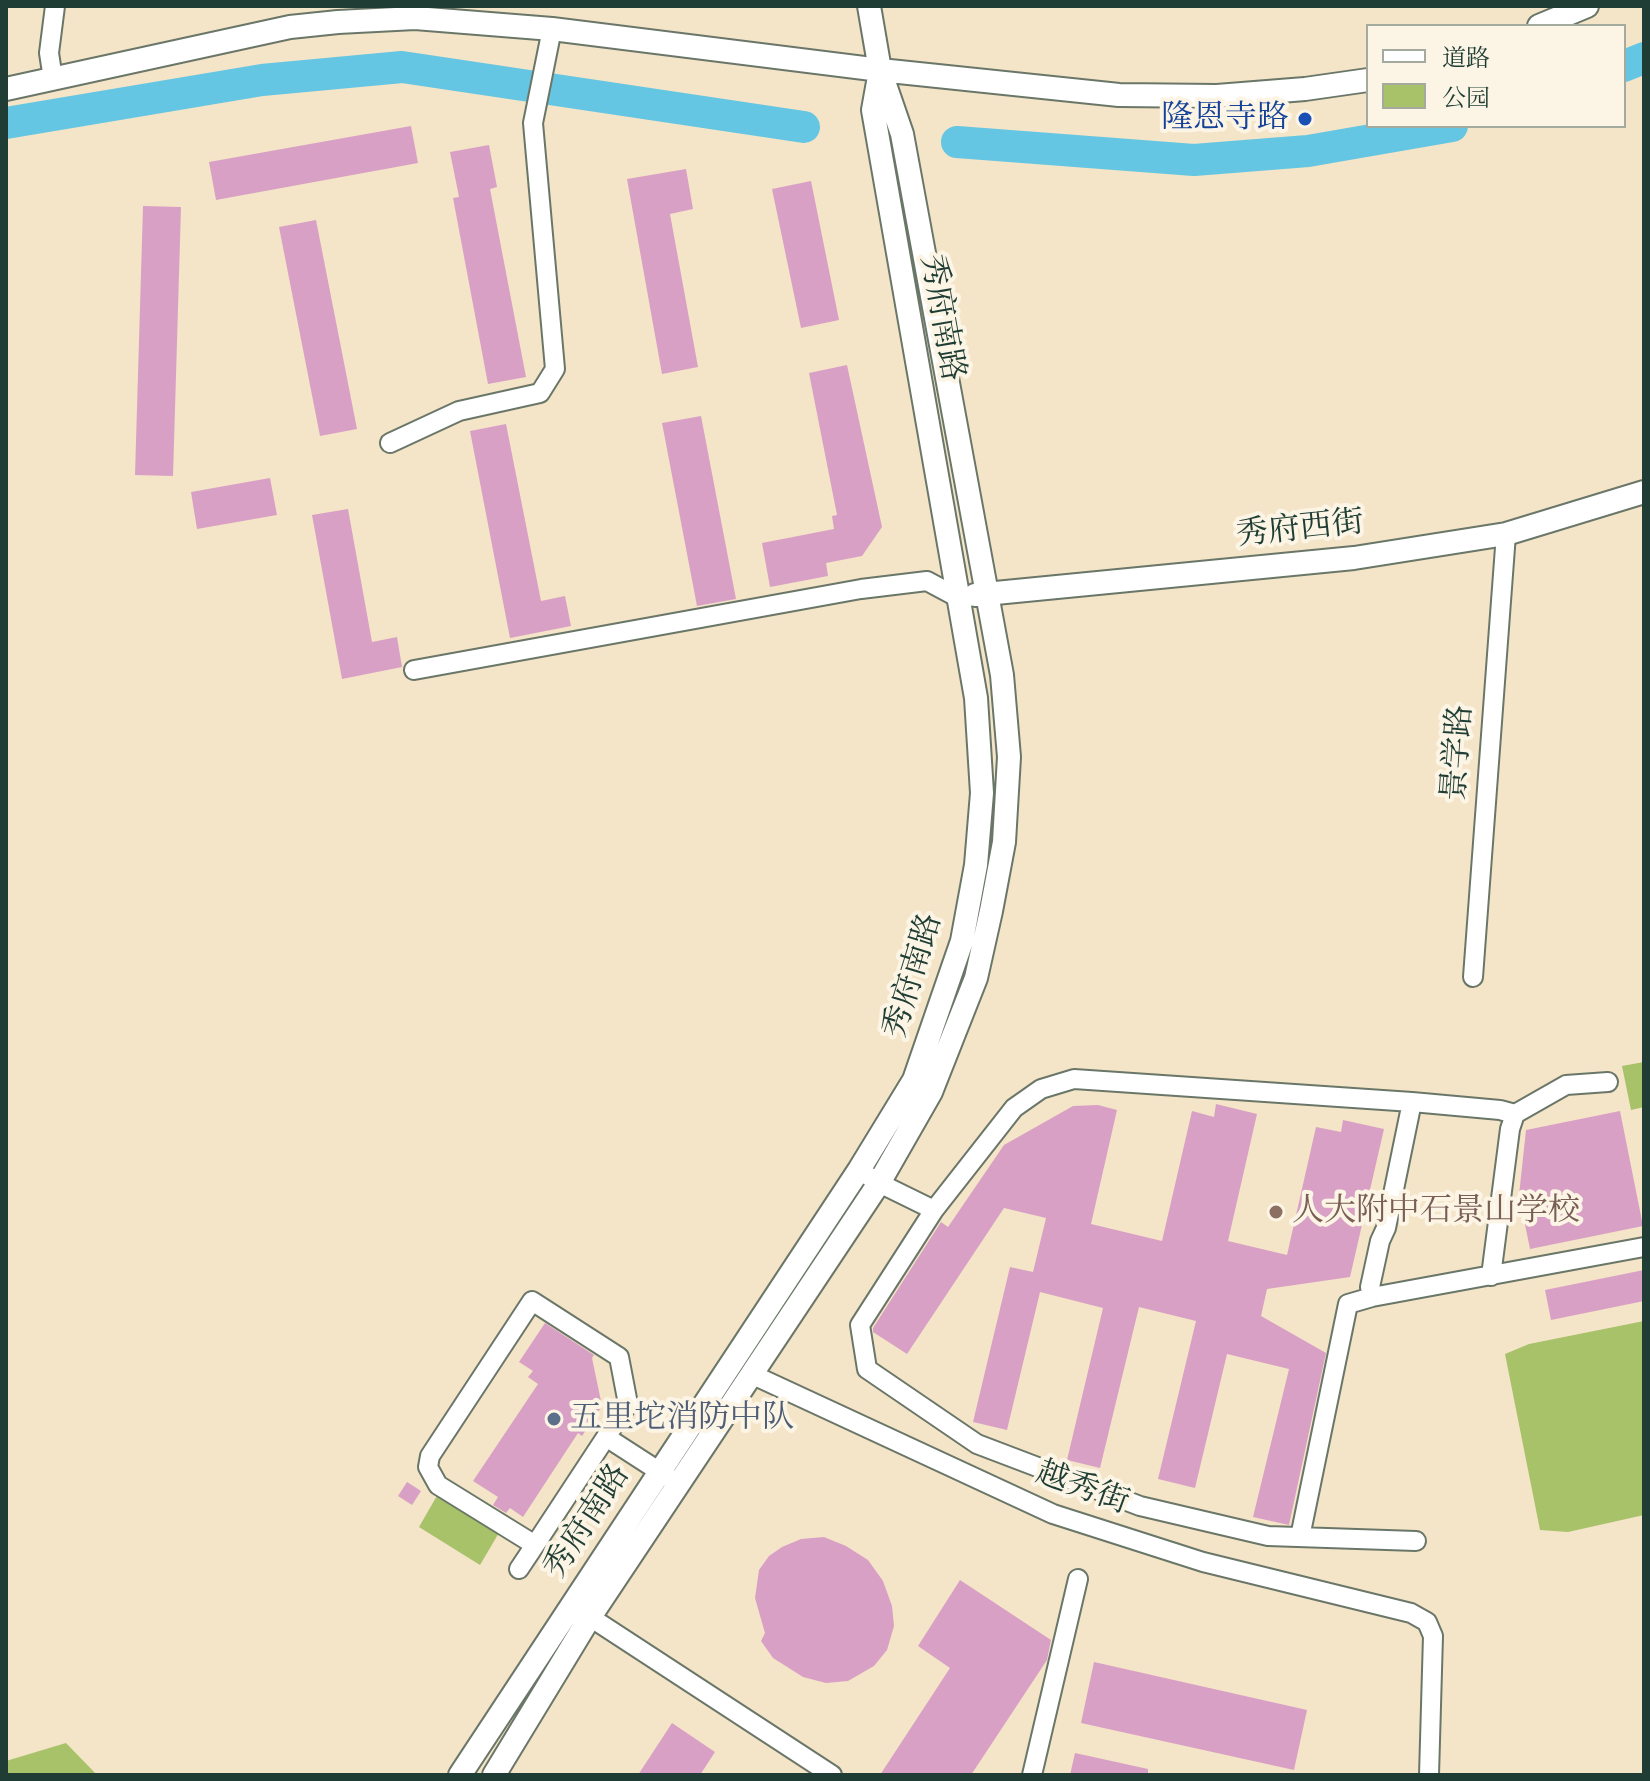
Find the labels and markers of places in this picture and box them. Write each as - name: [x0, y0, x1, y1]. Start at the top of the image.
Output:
- place label: 隆恩寺路: [1161, 100, 1289, 138]
- marker: 隆恩寺路: [1296, 110, 1314, 128]
- place label: 人大附中石景山学校: [1292, 1193, 1580, 1231]
- marker: 人大附中石景山学校: [1267, 1203, 1285, 1221]
- place label: 五里坨消防中队: [570, 1400, 794, 1438]
- marker: 五里坨消防中队: [545, 1410, 563, 1428]

